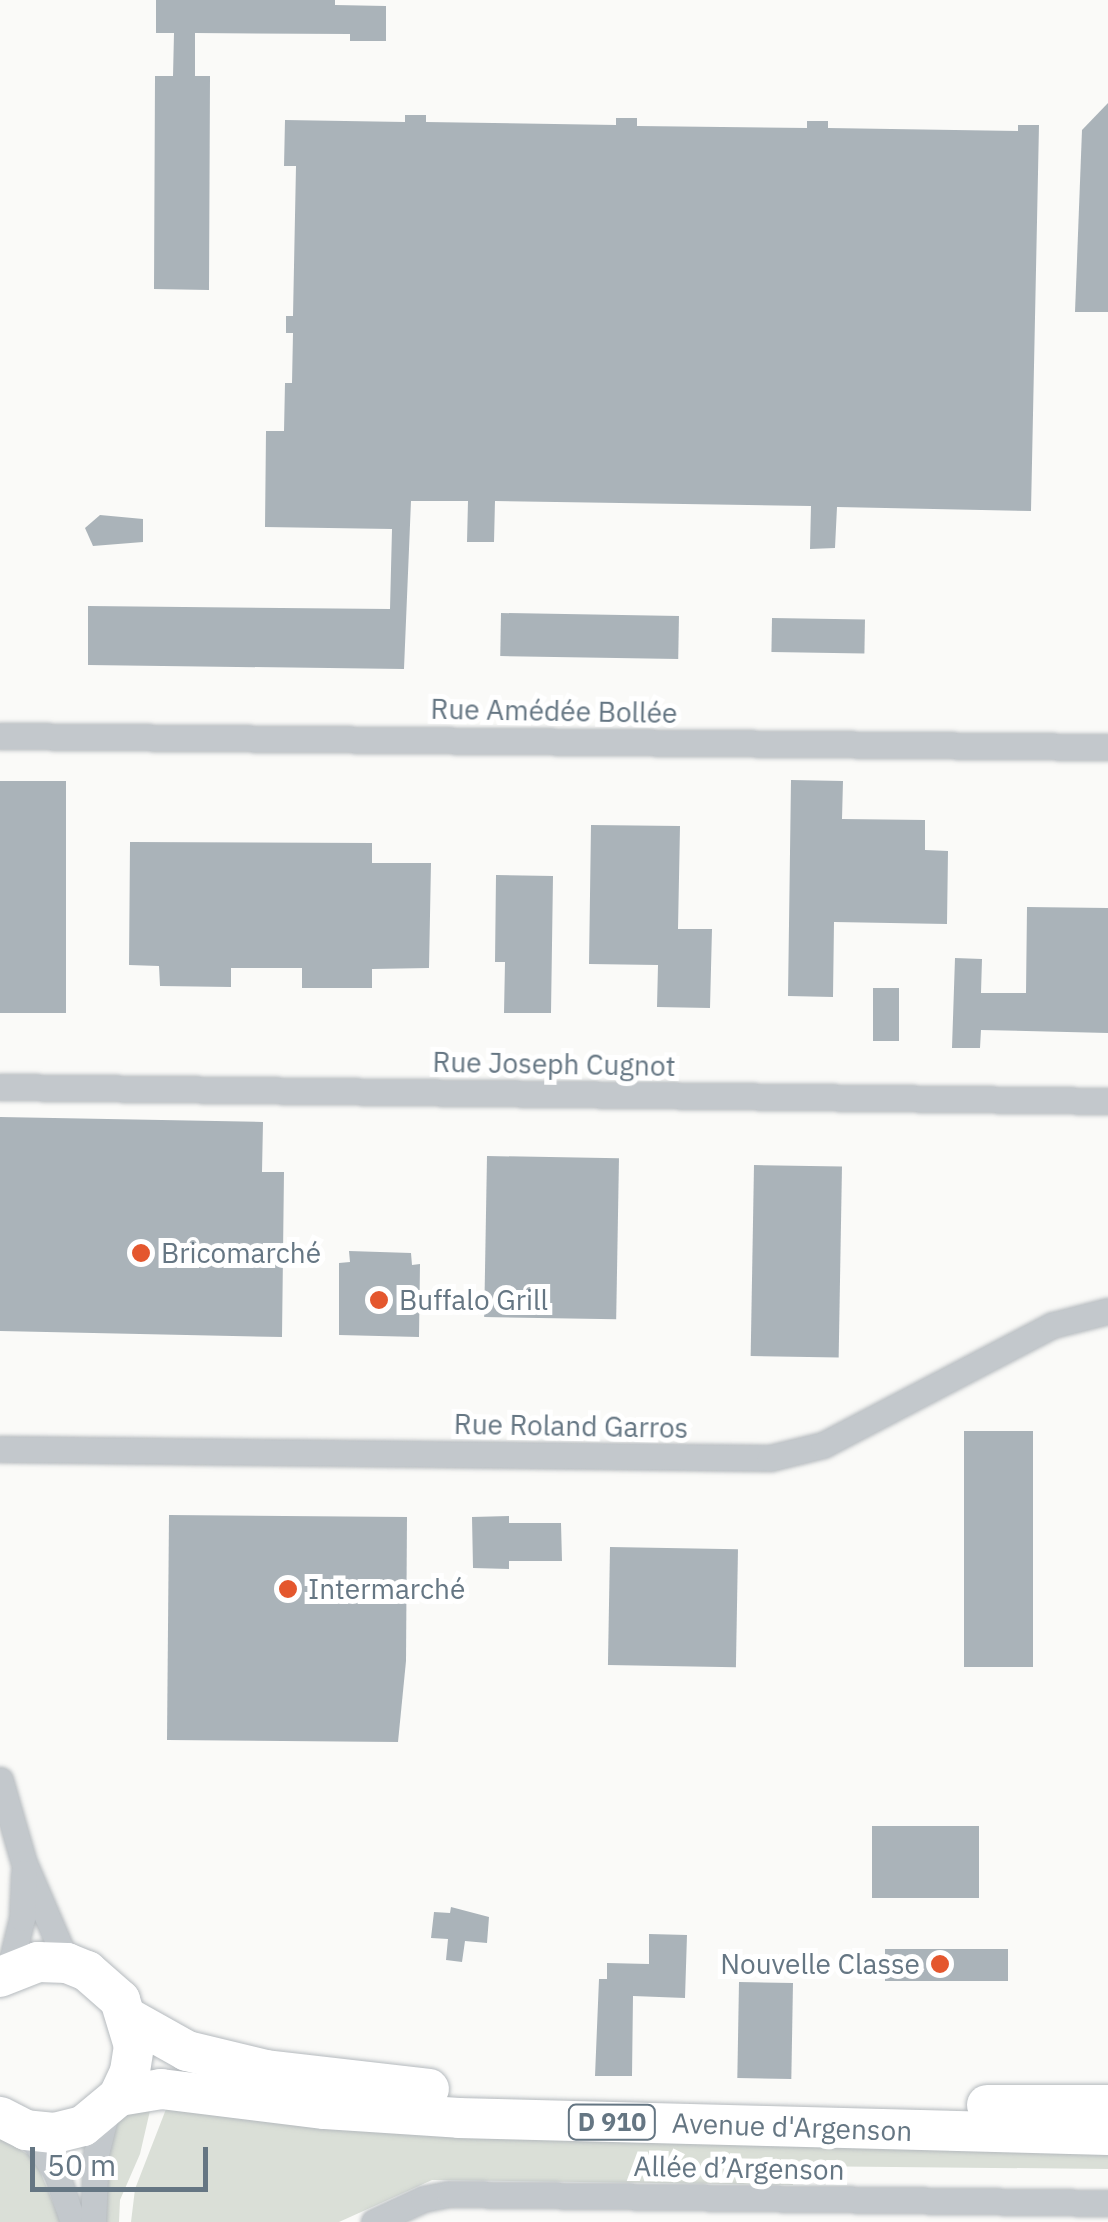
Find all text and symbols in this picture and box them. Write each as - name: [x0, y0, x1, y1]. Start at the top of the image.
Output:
- street label: Rue Amédée Bollée: [430, 692, 678, 730]
- street label: Rue Joseph Cugnot: [432, 1045, 676, 1083]
- place label: Bricomarché: [161, 1236, 321, 1270]
- marker: Bricomarché: [130, 1242, 152, 1264]
- place label: Buffalo Grill: [399, 1283, 548, 1317]
- marker: Buffalo Grill: [368, 1289, 390, 1311]
- street label: Rue Roland Garros: [454, 1407, 688, 1445]
- place label: Intermarché: [308, 1572, 465, 1606]
- marker: Intermarché: [277, 1578, 299, 1600]
- place label: Nouvelle Classe: [720, 1947, 920, 1981]
- marker: Nouvelle Classe: [929, 1953, 951, 1975]
- road number: D 910: [567, 2102, 657, 2142]
- street label: Avenue d'Argenson: [671, 2106, 913, 2148]
- scale bar: [35, 2127, 212, 2189]
- text: 50 m: [47, 2145, 116, 2184]
- street label: Allée d’Argenson: [633, 2149, 845, 2187]

